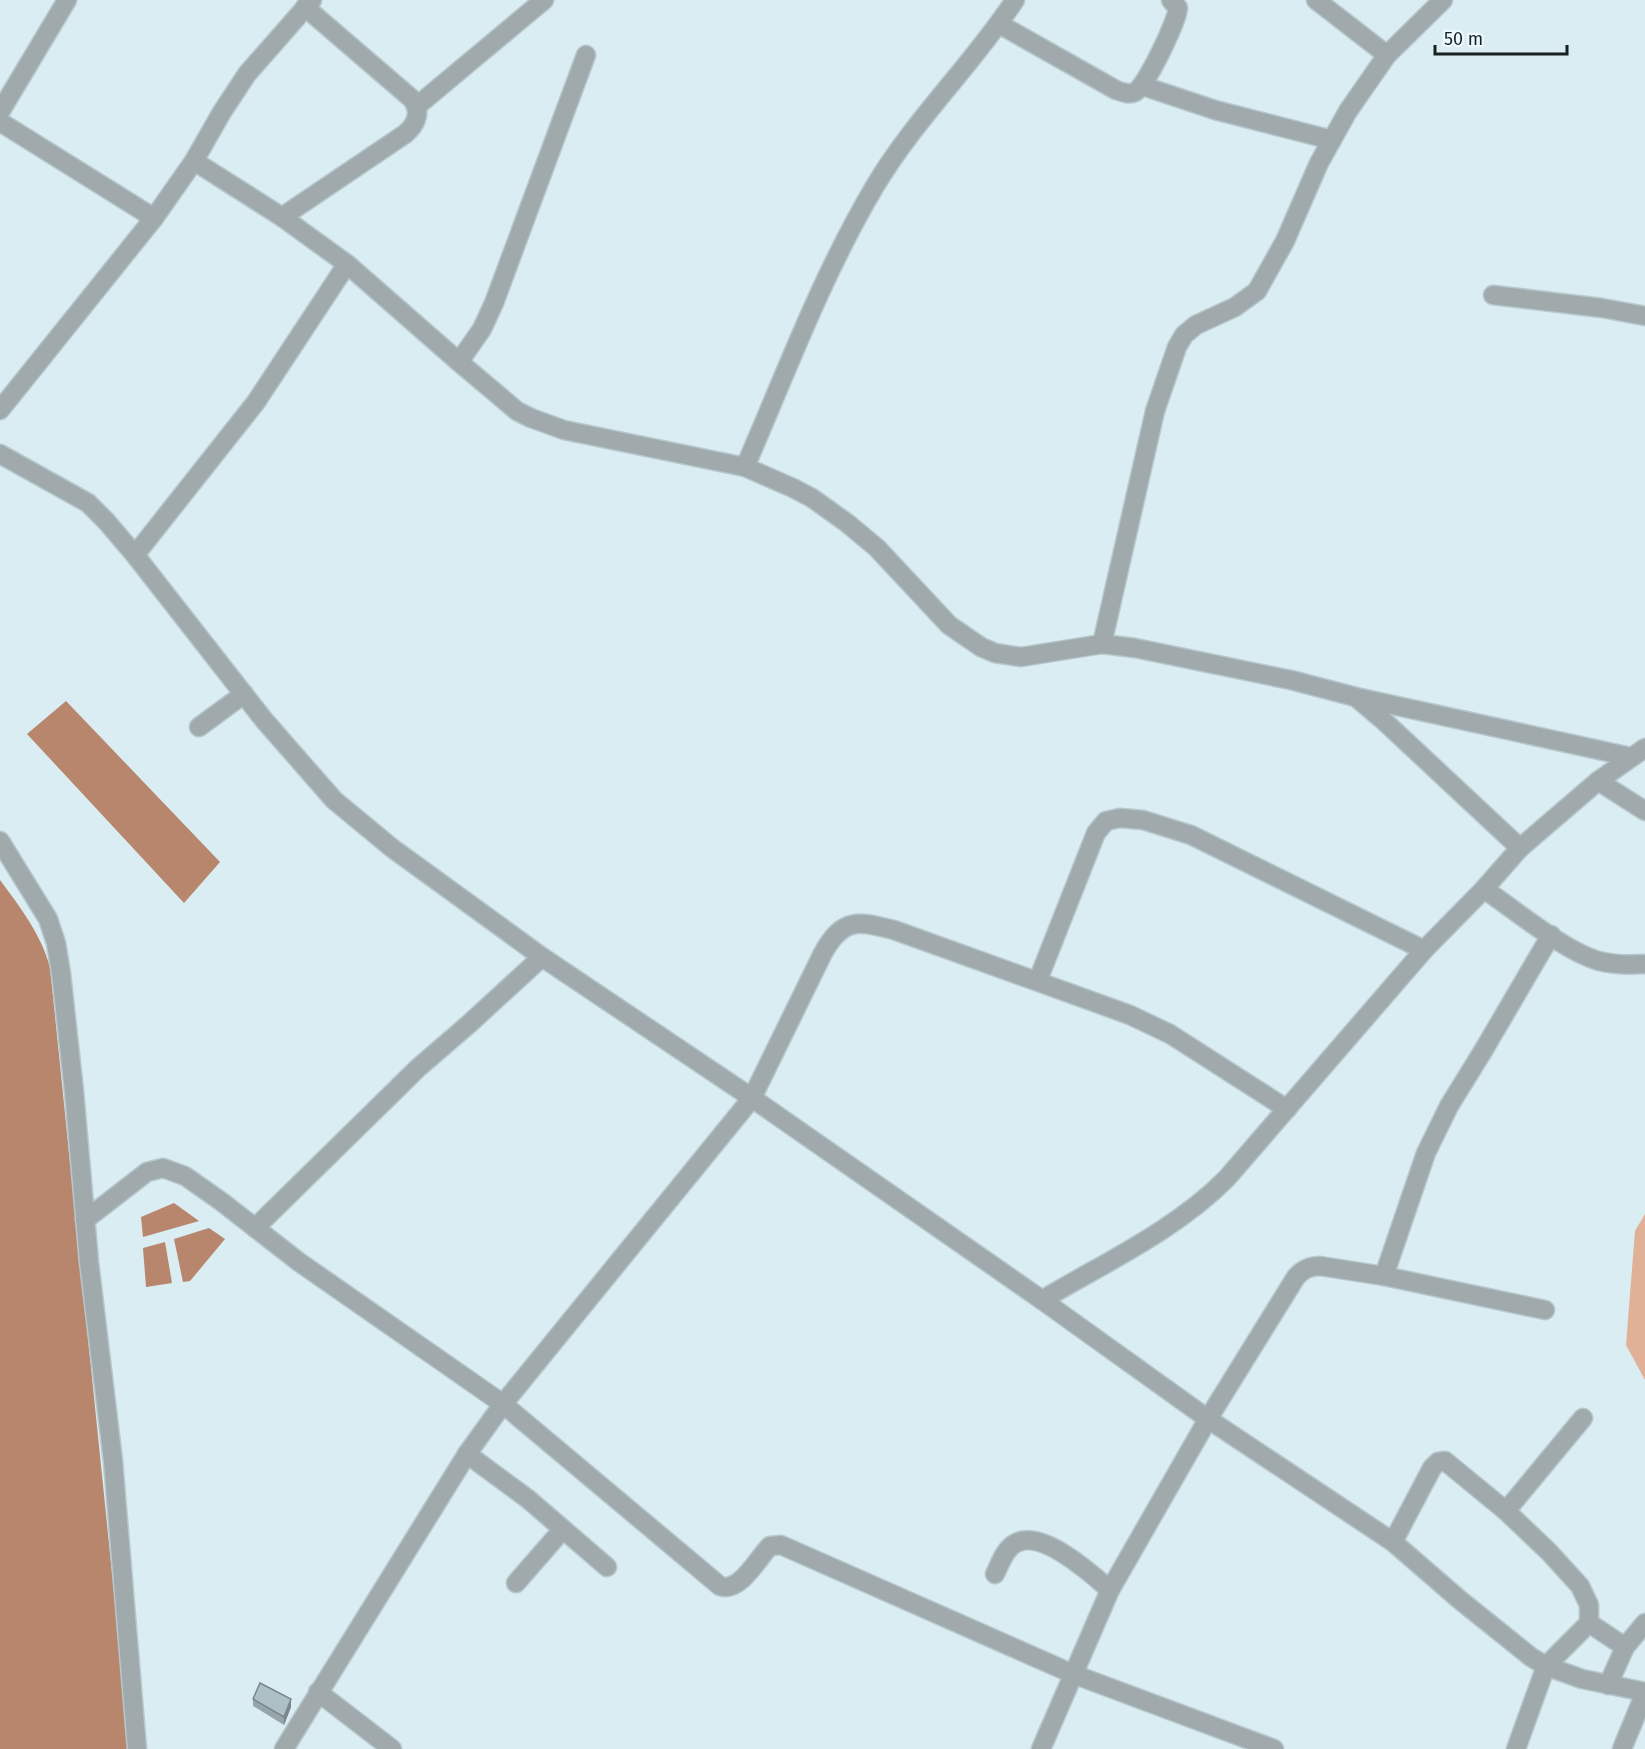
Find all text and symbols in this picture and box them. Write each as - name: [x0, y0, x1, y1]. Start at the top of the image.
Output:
- scale bar: [1435, 18, 1567, 56]
- text: 50 m: [1444, 28, 1483, 50]

